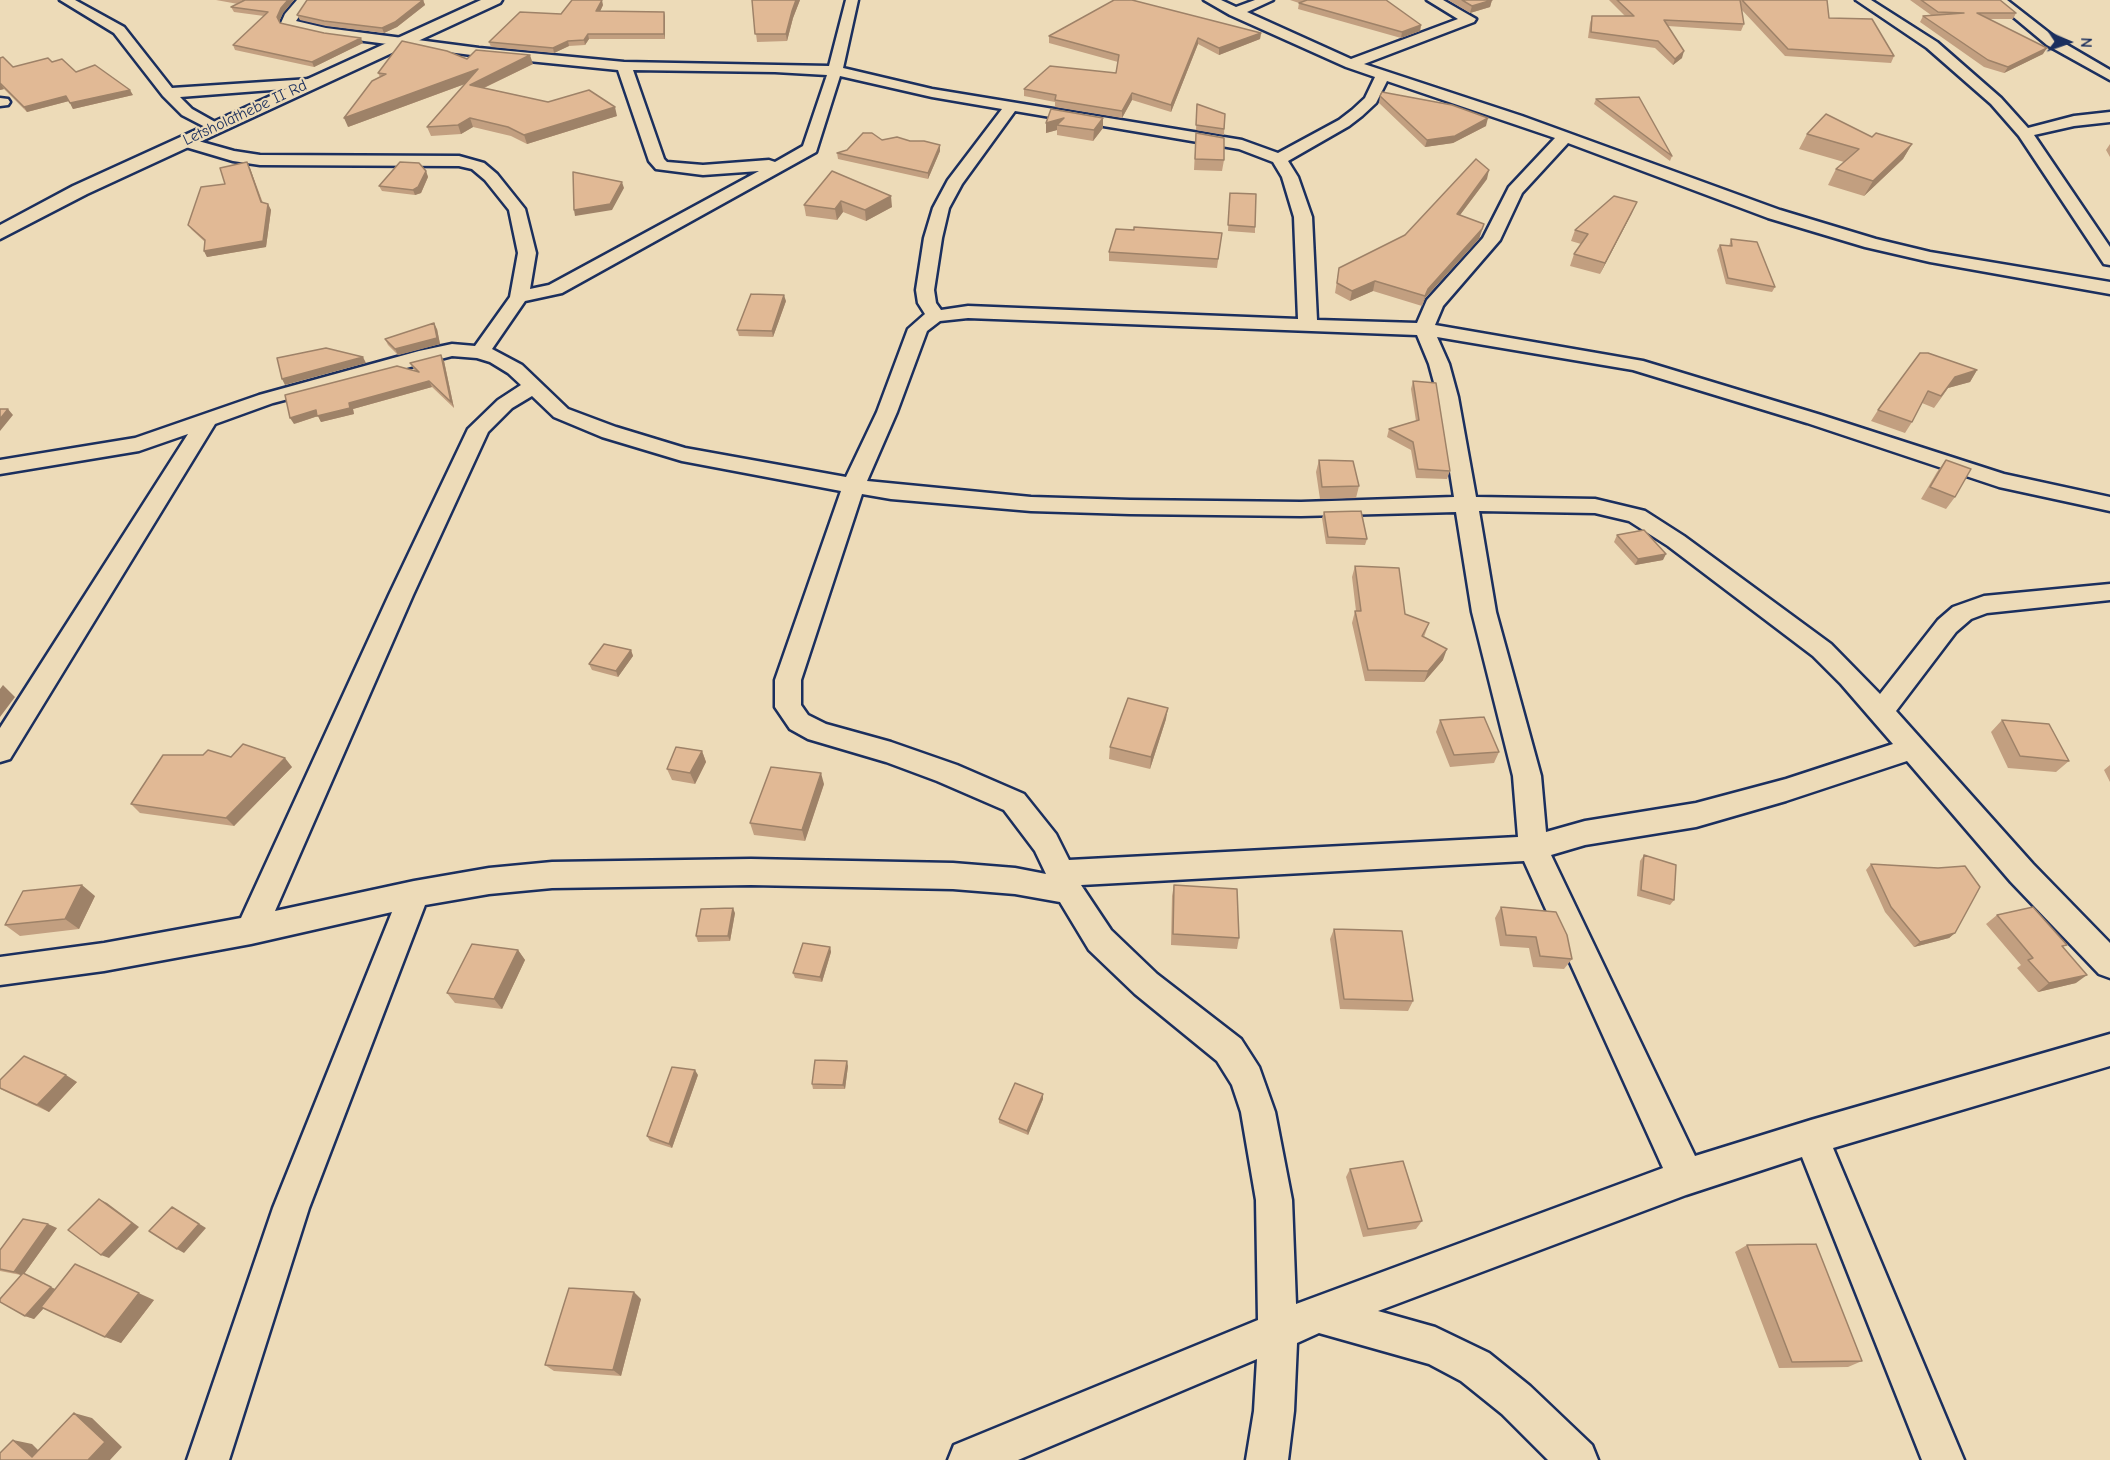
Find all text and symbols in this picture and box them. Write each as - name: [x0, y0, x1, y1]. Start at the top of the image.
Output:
- north arrow: [2038, 12, 2098, 72]
- text: N: [2077, 37, 2095, 48]
- street label: Letsholathebe II Rd: [180, 76, 310, 150]

